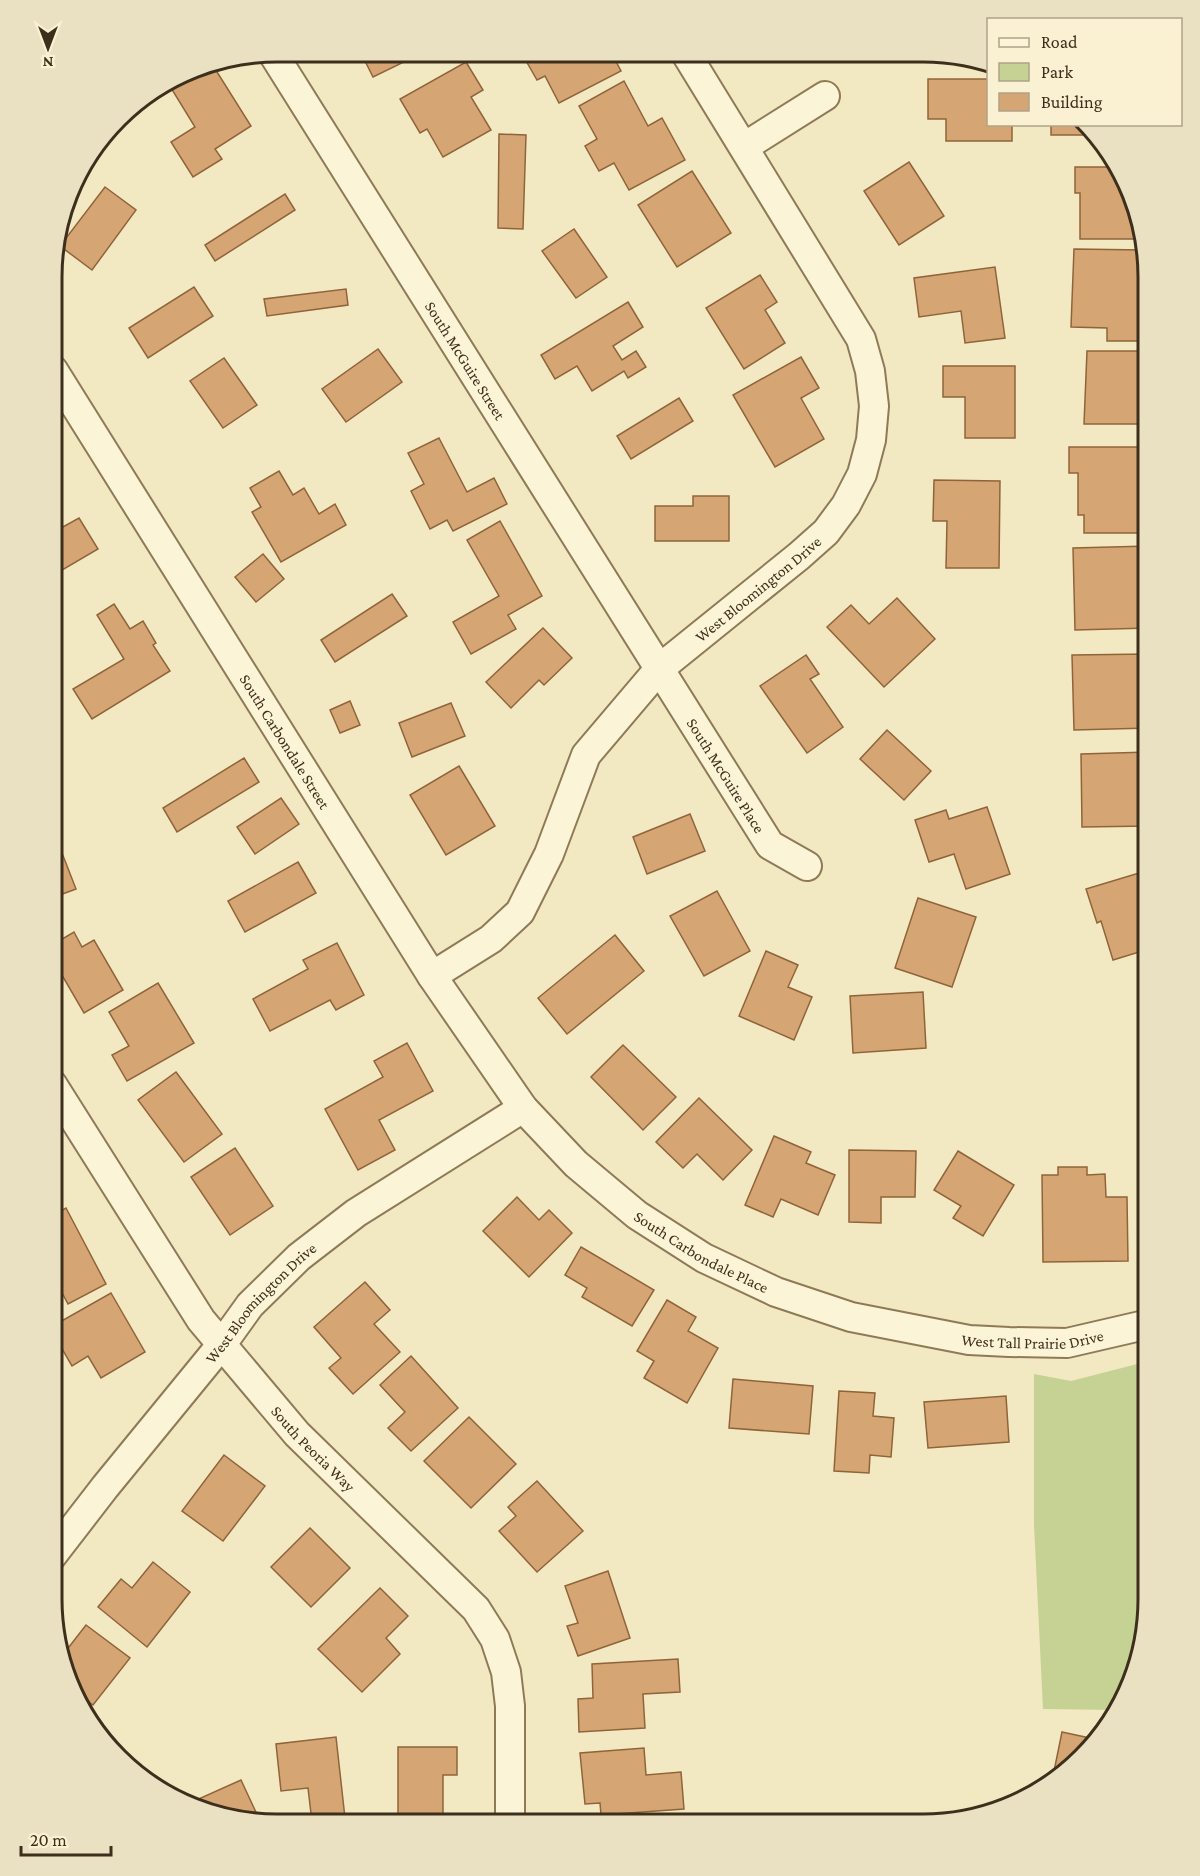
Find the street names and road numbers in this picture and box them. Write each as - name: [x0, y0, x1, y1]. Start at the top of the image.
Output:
- street label: South McGuire Street: [422, 298, 509, 423]
- street label: West Bloomington Drive: [692, 533, 825, 645]
- street label: South Carbondale Street: [236, 671, 334, 813]
- street label: South McGuire Place: [683, 715, 768, 836]
- street label: South Carbondale Place: [631, 1208, 771, 1296]
- street label: West Bloomington Drive: [202, 1239, 319, 1367]
- street label: West Tall Prairie Drive: [960, 1327, 1105, 1352]
- street label: South Peoria Way: [268, 1403, 359, 1496]

